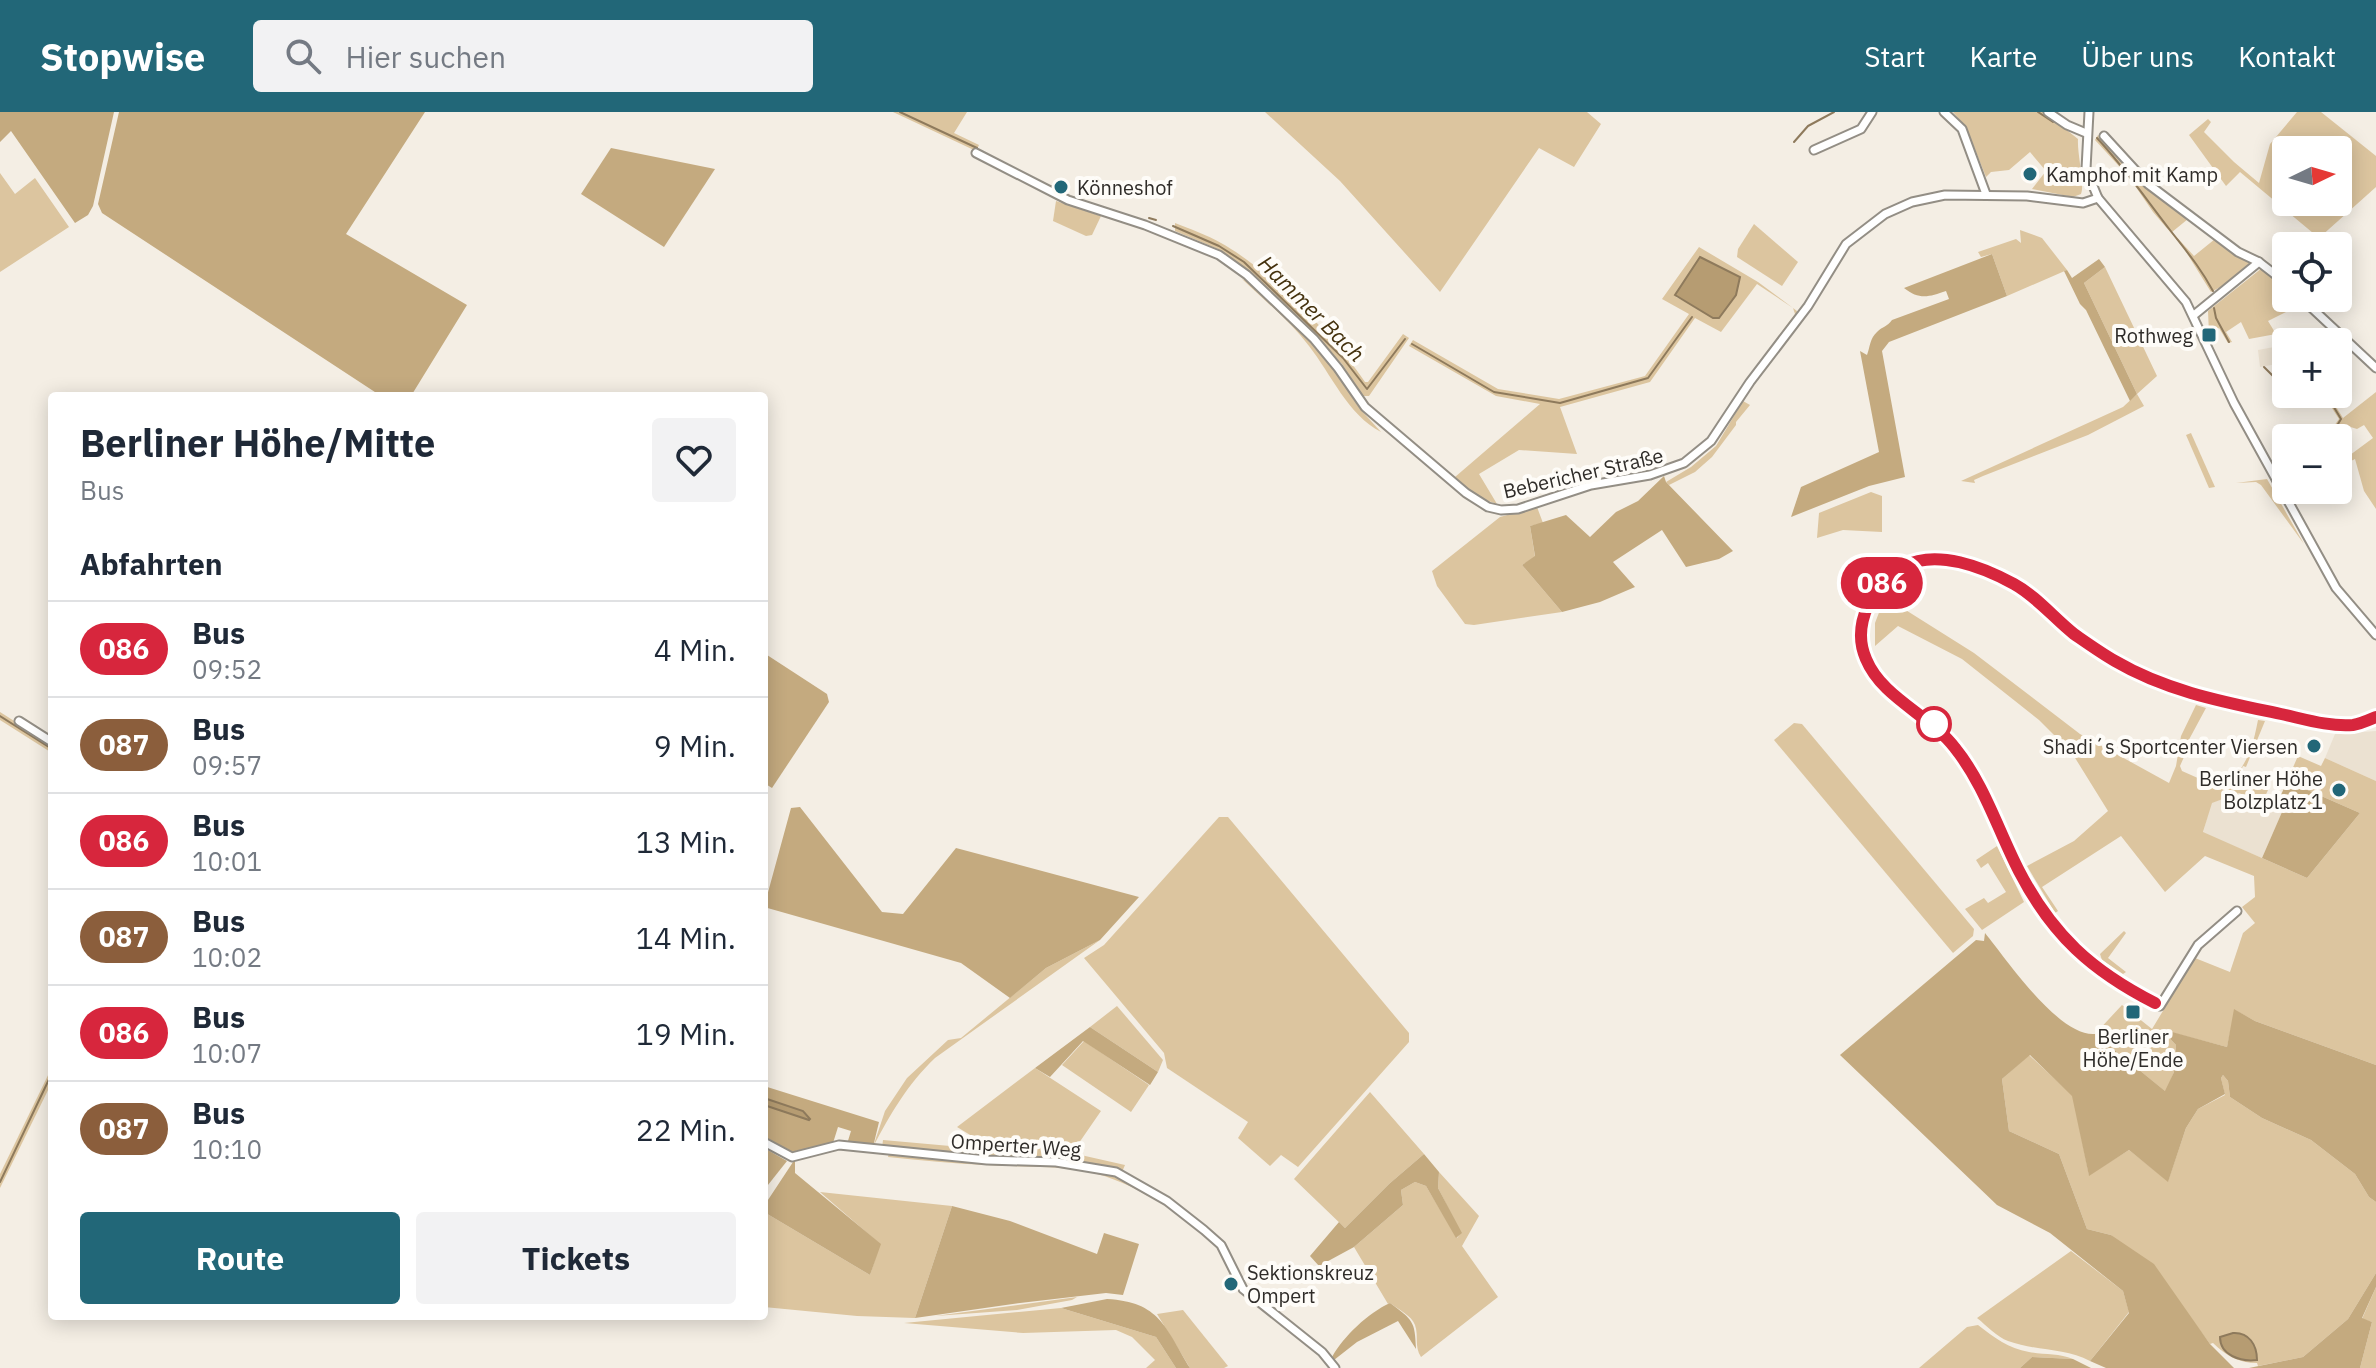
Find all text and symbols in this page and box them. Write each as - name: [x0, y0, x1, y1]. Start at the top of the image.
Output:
- search box: [253, 20, 813, 92]
- text: Stopwise: [40, 32, 205, 81]
- icon: search: [281, 34, 325, 78]
- text: Hier suchen: [345, 37, 506, 76]
- text: Start: [1864, 38, 1926, 75]
- text: Karte: [1970, 38, 2037, 75]
- text: Über uns: [2081, 38, 2194, 75]
- text: Kontakt: [2238, 38, 2336, 75]
- north arrow: [2272, 136, 2352, 216]
- map controls: [2272, 136, 2352, 504]
- place label: Kamphof mit Kamp: [2046, 161, 2218, 188]
- marker: Kamphof mit Kamp: [2021, 165, 2039, 183]
- place label: Könneshof: [1077, 174, 1173, 201]
- marker: Könneshof: [1052, 178, 1070, 196]
- button: locate: [2272, 232, 2352, 312]
- water label: Hammer Bach: [1252, 248, 1372, 368]
- place label: Rothweg: [2114, 322, 2193, 349]
- marker: Rothweg: [2200, 326, 2218, 344]
- button: +: [2272, 328, 2352, 408]
- text: Berliner Höhe/Mitte: [80, 418, 435, 467]
- button: heart: [652, 418, 736, 502]
- button: −: [2272, 424, 2352, 504]
- street label: Bebericher Straße: [1500, 441, 1666, 505]
- text: Bus: [80, 473, 124, 507]
- text: Abfahrten: [80, 544, 223, 583]
- line badge: 086: [1836, 557, 1928, 609]
- text: 086: [1857, 564, 1907, 601]
- text: Bus: [192, 613, 245, 652]
- text: 086: [99, 630, 149, 667]
- text: 4 Min.: [654, 630, 736, 669]
- text: 09:52: [192, 652, 262, 686]
- unlabelled marker: [1917, 707, 1951, 741]
- text: Bus: [192, 709, 245, 748]
- text: 087: [99, 726, 149, 763]
- text: 9 Min.: [654, 726, 736, 765]
- place label: Shadi´s Sportcenter Viersen: [2043, 733, 2298, 760]
- marker: Shadi´s Sportcenter Viersen: [2305, 737, 2323, 755]
- text: 09:57: [192, 748, 262, 782]
- place label: Berliner Höhe Bolzplatz 1: [2199, 765, 2323, 815]
- marker: Berliner Höhe Bolzplatz 1: [2330, 781, 2348, 799]
- text: Bus: [192, 805, 245, 844]
- text: 086: [99, 822, 149, 859]
- text: 13 Min.: [636, 822, 736, 861]
- text: 10:01: [192, 844, 262, 878]
- text: Bus: [192, 901, 245, 940]
- text: 087: [99, 918, 149, 955]
- text: 14 Min.: [636, 918, 736, 957]
- text: 10:02: [192, 940, 262, 974]
- text: Bus: [192, 997, 245, 1036]
- marker: Berliner Höhe/Ende: [2124, 1003, 2142, 1021]
- text: 086: [99, 1014, 149, 1051]
- text: 19 Min.: [636, 1014, 736, 1053]
- place label: Berliner Höhe/Ende: [2083, 1023, 2183, 1073]
- text: 10:07: [192, 1036, 262, 1070]
- text: Bus: [192, 1093, 245, 1132]
- text: 087: [99, 1110, 149, 1147]
- text: 22 Min.: [636, 1110, 736, 1149]
- street label: Omperter Weg: [950, 1127, 1083, 1163]
- text: 10:10: [192, 1132, 262, 1166]
- button: Route: [80, 1212, 400, 1304]
- button: Tickets: [416, 1212, 736, 1304]
- place label: Sektionskreuz Ompert: [1247, 1259, 1374, 1309]
- marker: Sektionskreuz Ompert: [1222, 1275, 1240, 1293]

